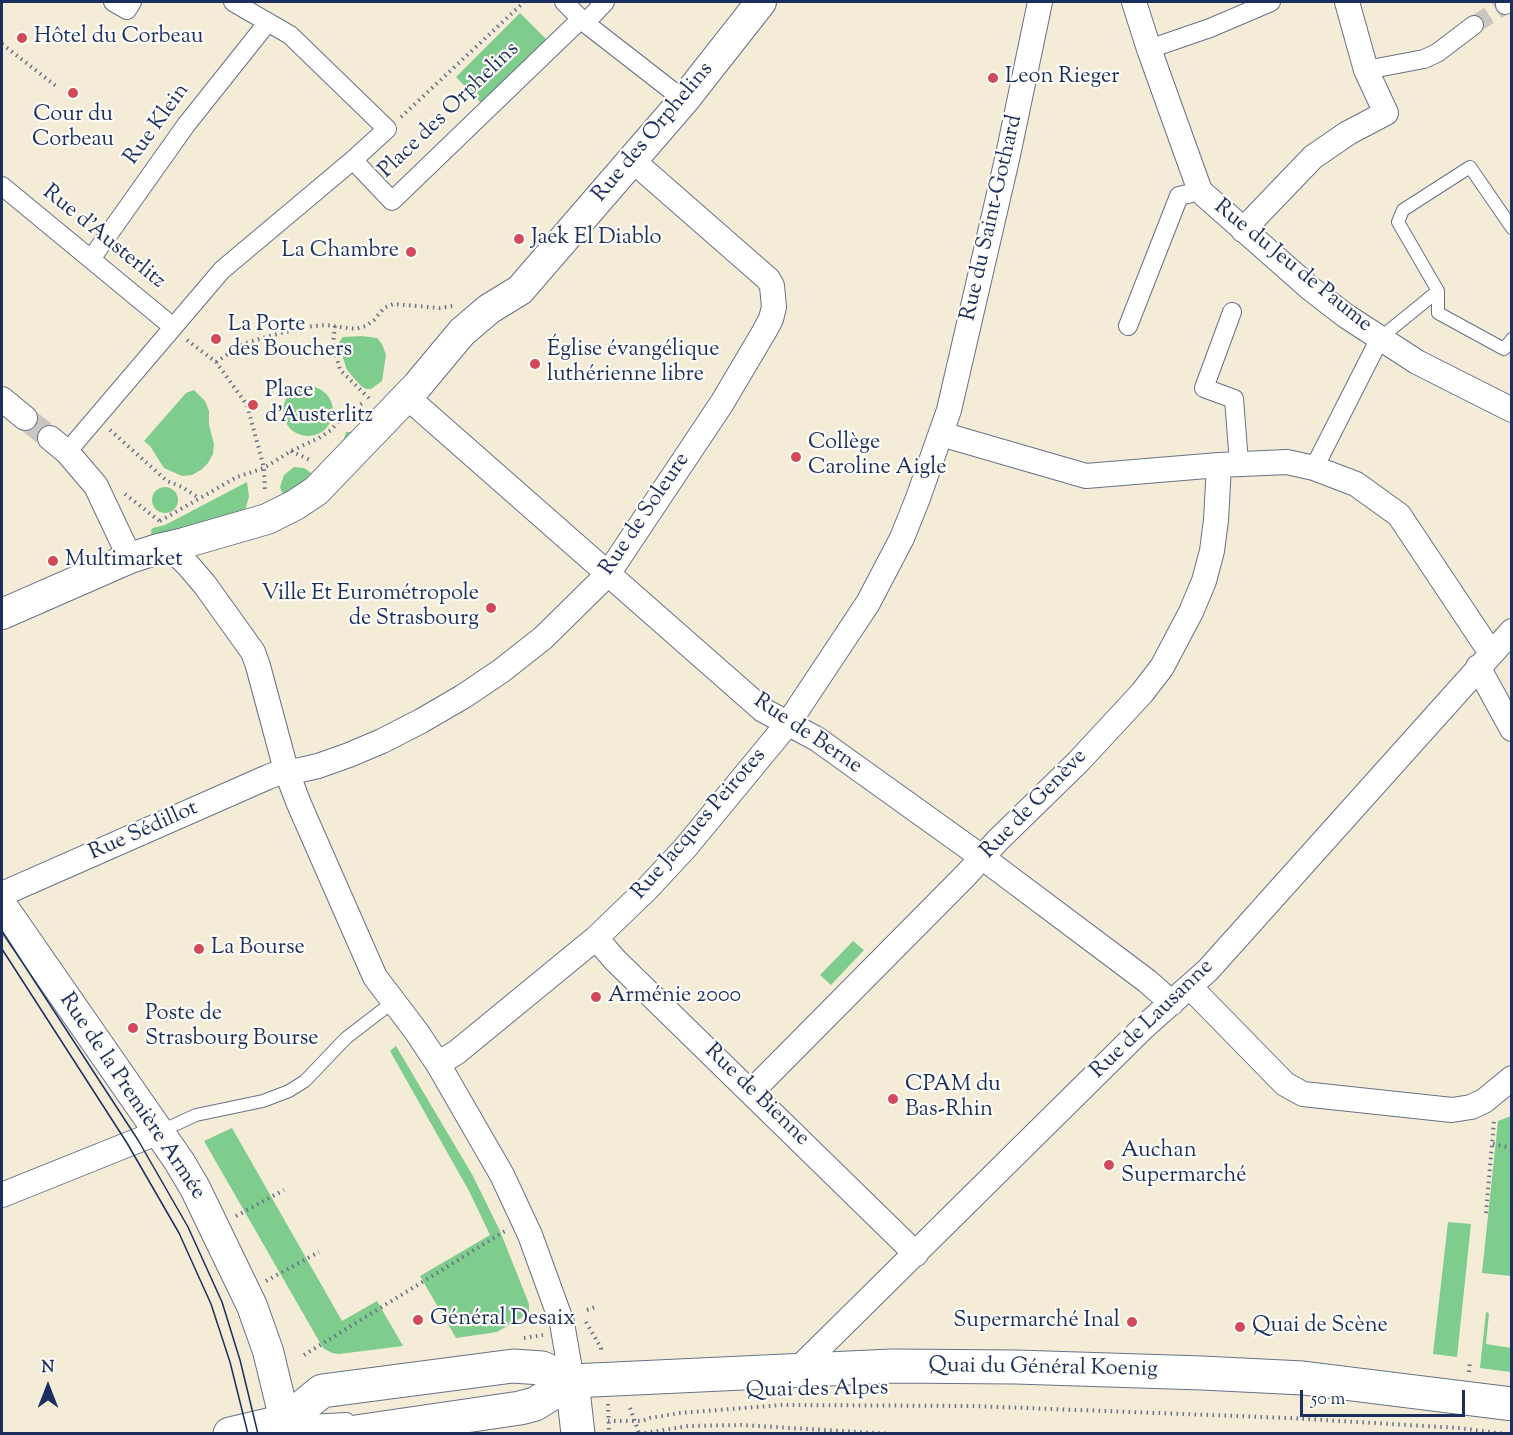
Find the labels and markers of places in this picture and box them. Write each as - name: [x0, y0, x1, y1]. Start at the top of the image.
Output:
- place label: Hôtel du Corbeau: [34, 25, 203, 51]
- marker: Hôtel du Corbeau: [15, 31, 29, 45]
- place label: Leon Rieger: [1005, 65, 1120, 91]
- marker: Leon Rieger: [986, 71, 1000, 85]
- marker: Cour du Corbeau: [66, 86, 80, 100]
- place label: Cour du Corbeau: [32, 103, 114, 154]
- place label: Jaek El Diablo: [531, 226, 662, 252]
- marker: Jaek El Diablo: [512, 232, 526, 246]
- place label: La Chambre: [282, 239, 399, 265]
- marker: La Chambre: [404, 245, 418, 259]
- place label: La Porte des Bouchers: [228, 313, 352, 364]
- marker: La Porte des Bouchers: [209, 332, 223, 346]
- place label: Église évangélique luthérienne libre: [547, 338, 719, 390]
- marker: Église évangélique luthérienne libre: [528, 357, 542, 371]
- place label: Place d'Austerlitz: [265, 379, 373, 430]
- marker: Place d'Austerlitz: [246, 398, 260, 412]
- place label: Collège Caroline Aigle: [808, 431, 946, 482]
- marker: Collège Caroline Aigle: [789, 450, 803, 464]
- place label: Multimarket: [65, 548, 183, 574]
- marker: Multimarket: [46, 554, 60, 568]
- place label: Ville Et Eurométropole de Strasbourg: [262, 582, 479, 634]
- marker: Ville Et Eurométropole de Strasbourg: [484, 601, 498, 615]
- place label: La Bourse: [211, 936, 305, 962]
- marker: La Bourse: [192, 942, 206, 956]
- place label: Arménie 2000: [608, 984, 741, 1010]
- marker: Arménie 2000: [589, 990, 603, 1004]
- place label: Poste de Strasbourg Bourse: [145, 1002, 319, 1054]
- marker: Poste de Strasbourg Bourse: [126, 1021, 140, 1035]
- place label: CPAM du Bas-Rhin: [905, 1073, 1001, 1124]
- marker: CPAM du Bas-Rhin: [886, 1092, 900, 1106]
- place label: Auchan Supermarché: [1121, 1139, 1247, 1190]
- marker: Auchan Supermarché: [1102, 1158, 1116, 1172]
- place label: Général Desaix: [430, 1307, 575, 1333]
- place label: Supermarché Inal: [953, 1309, 1120, 1335]
- marker: Général Desaix: [411, 1313, 425, 1327]
- place label: Quai de Scène: [1252, 1314, 1388, 1340]
- marker: Supermarché Inal: [1125, 1315, 1139, 1329]
- marker: Quai de Scène: [1233, 1320, 1247, 1334]

